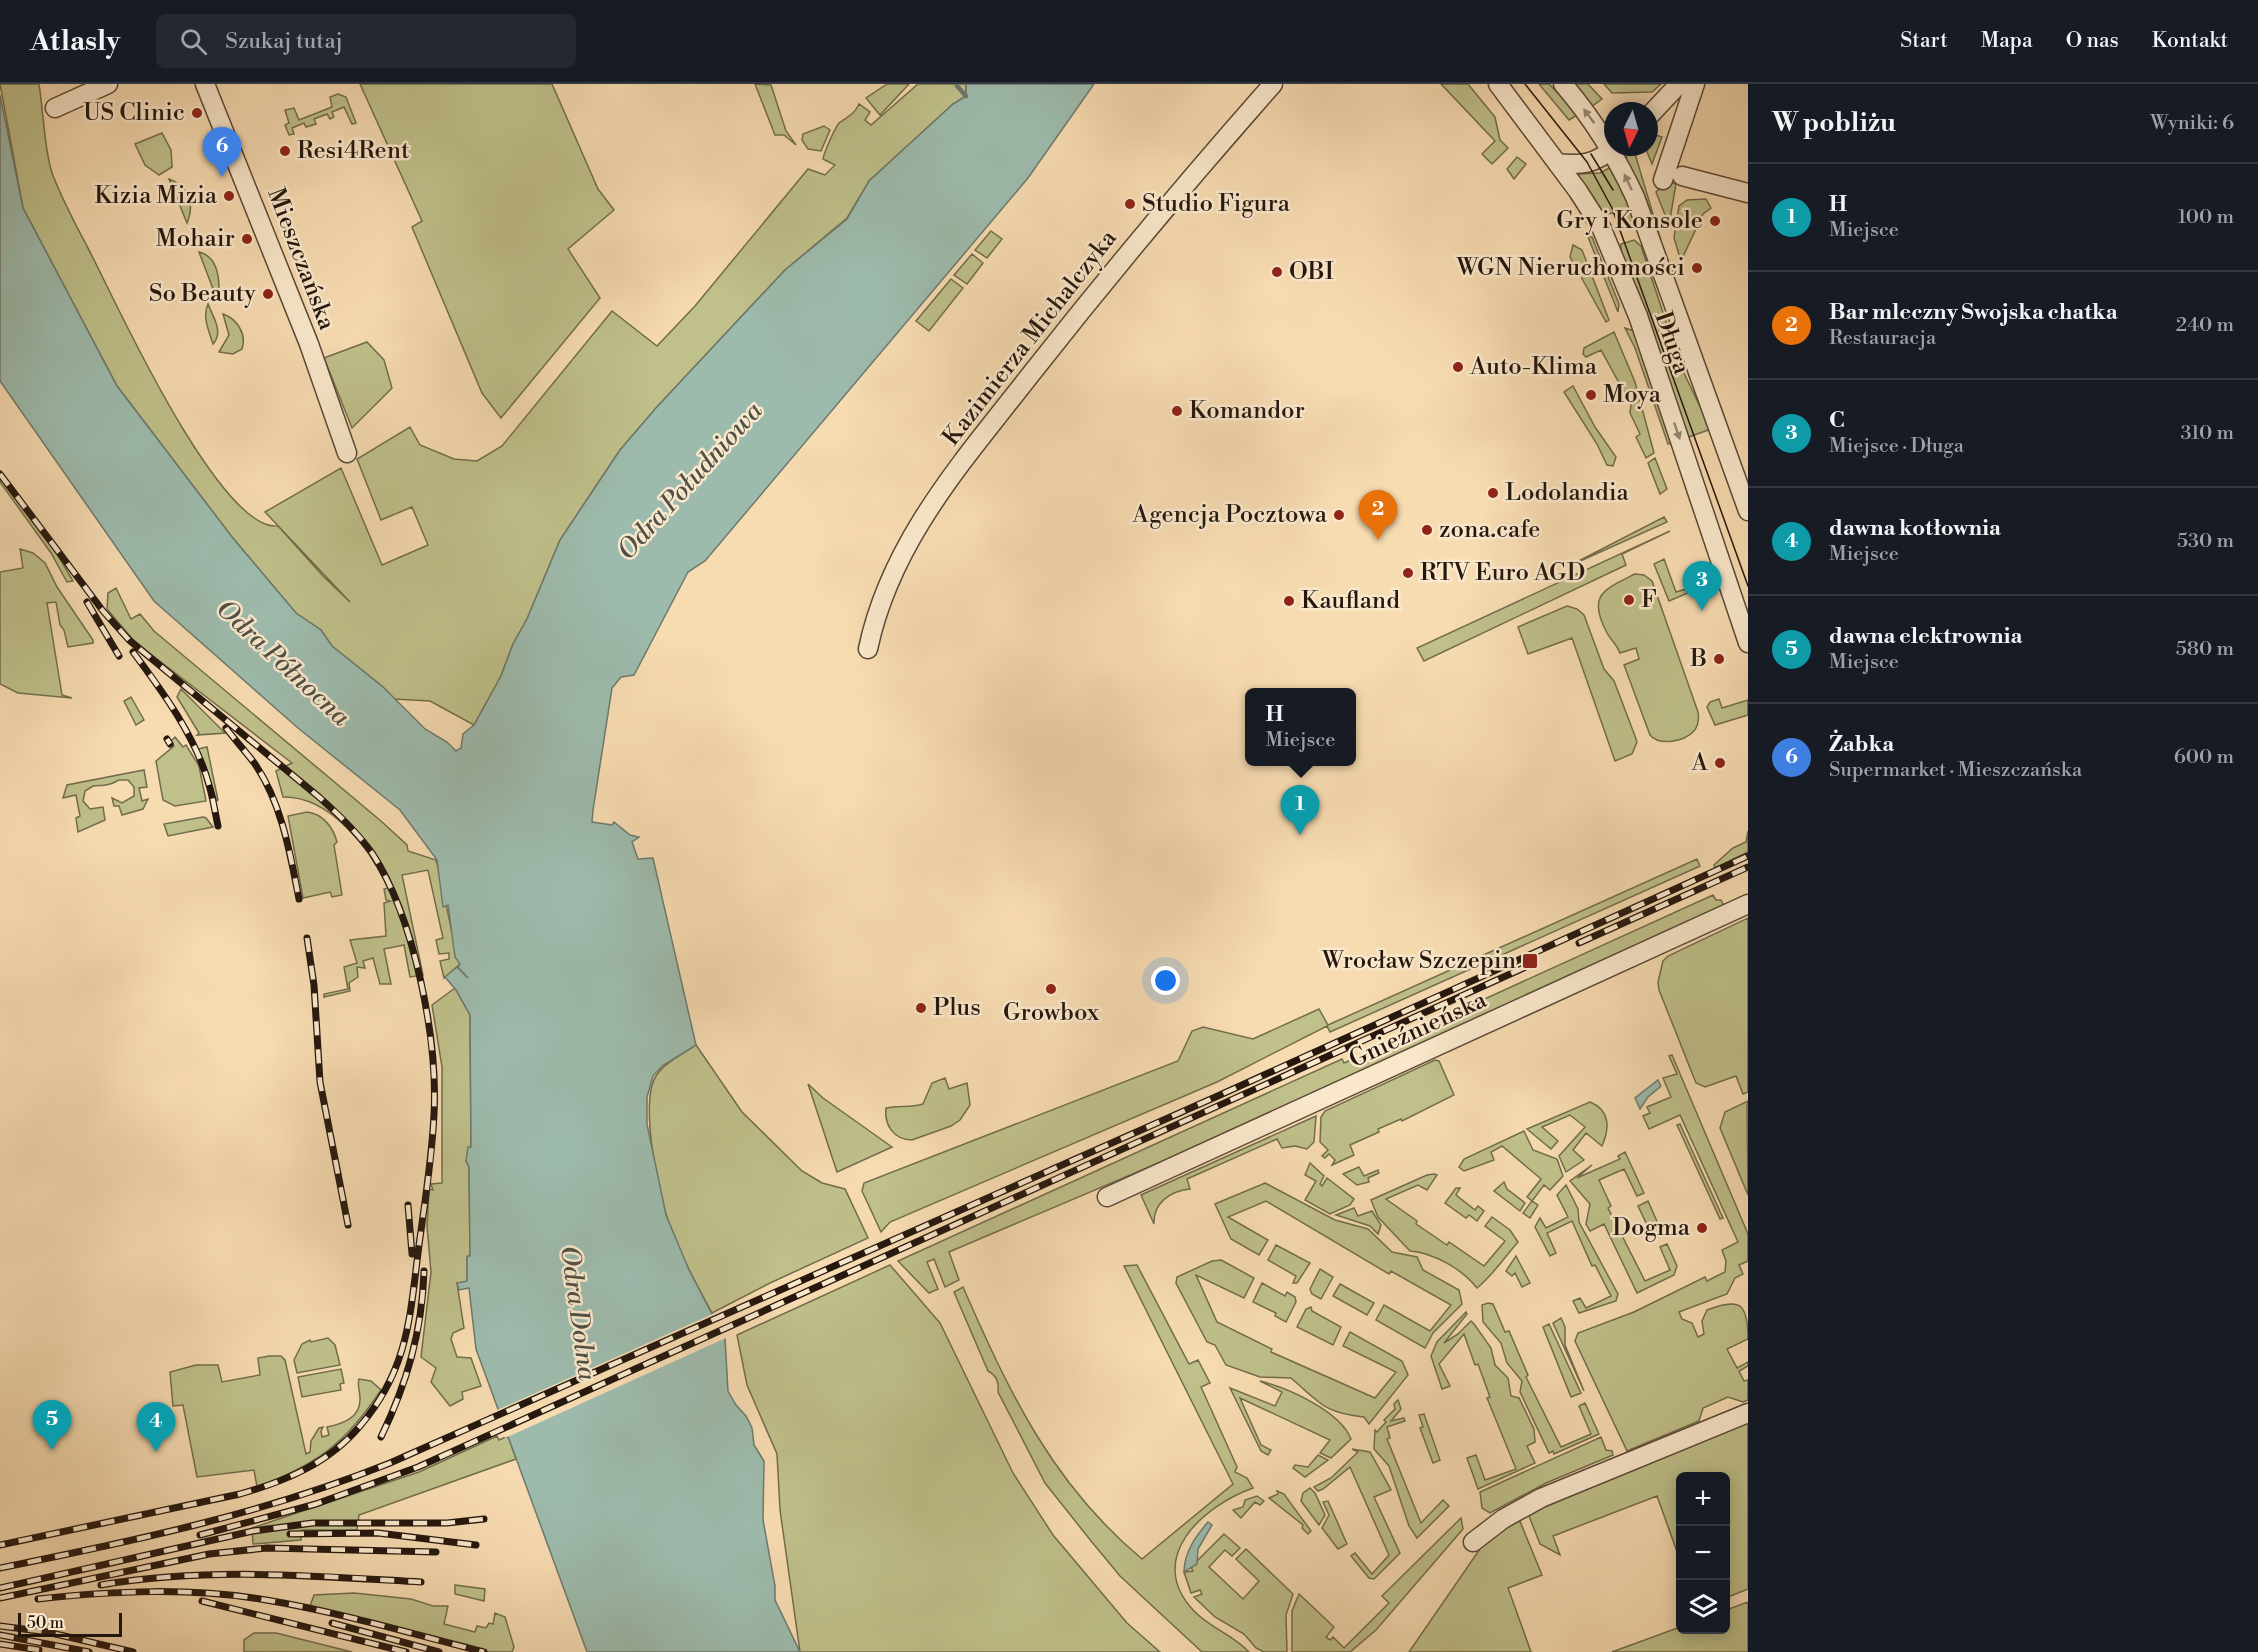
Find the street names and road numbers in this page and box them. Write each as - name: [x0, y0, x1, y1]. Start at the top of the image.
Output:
- street label: Mieszczańska: [260, 184, 342, 335]
- street label: Kazimierza Michalczyka: [936, 224, 1124, 452]
- street label: Długa: [1647, 308, 1697, 379]
- street label: Gnieźnieńska: [1345, 985, 1492, 1075]

